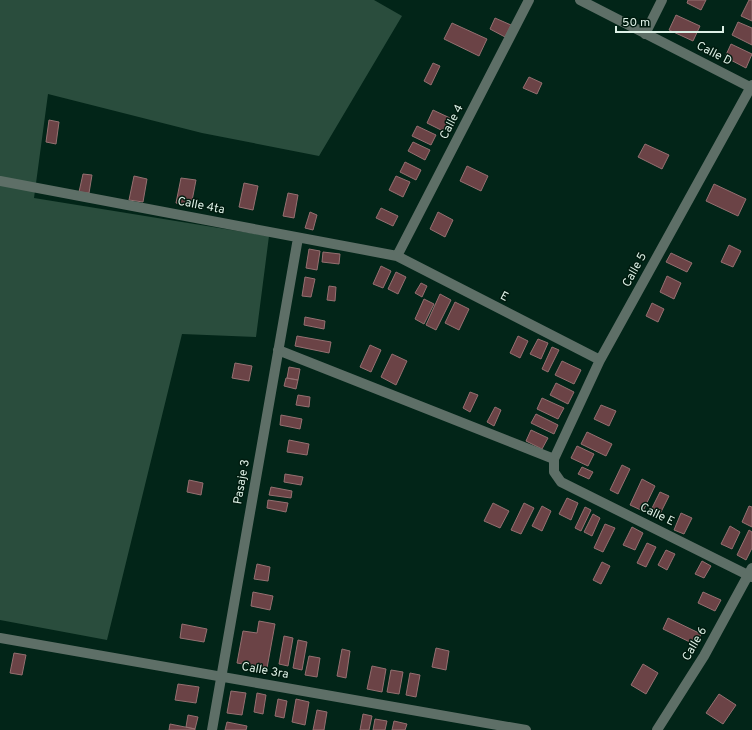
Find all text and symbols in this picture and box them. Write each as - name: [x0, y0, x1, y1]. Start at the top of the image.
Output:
- scale bar: [616, 8, 723, 34]
- text: 50 m: [622, 15, 650, 31]
- street label: Calle D: [694, 38, 734, 70]
- street label: Calle 4: [436, 102, 468, 142]
- street label: Calle 4ta: [176, 194, 226, 218]
- street label: Calle 5: [619, 250, 651, 290]
- street label: E: [497, 288, 511, 306]
- street label: Pasaje 3: [230, 458, 254, 506]
- street label: Calle E: [637, 500, 677, 530]
- street label: Calle 6: [679, 624, 711, 664]
- street label: Calle 3ra: [240, 659, 290, 683]

